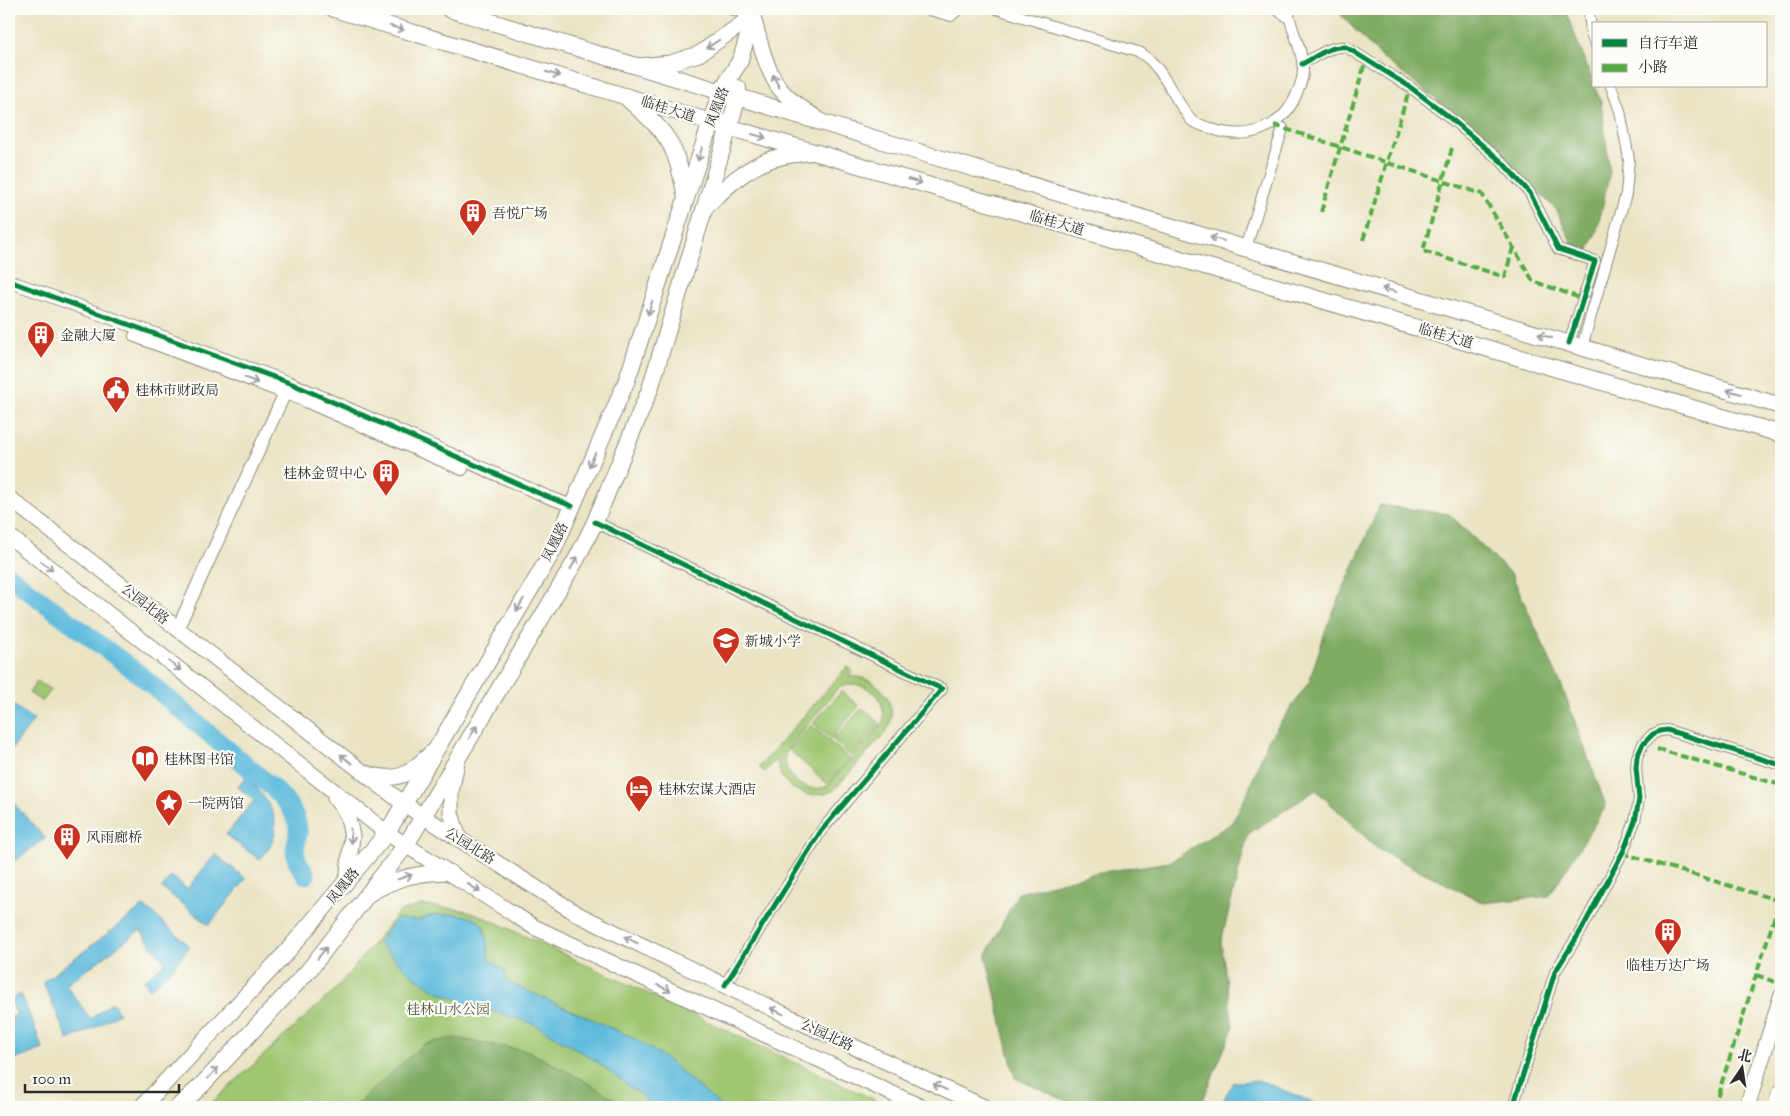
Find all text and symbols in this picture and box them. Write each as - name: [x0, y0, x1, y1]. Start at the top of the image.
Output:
- legend: [1592, 22, 1768, 88]
- one-way arrow: [389, 23, 405, 33]
- text: 自行车道: [1638, 34, 1698, 52]
- one-way arrow: [707, 39, 721, 49]
- text: 小路: [1638, 58, 1668, 76]
- one-way arrow: [544, 70, 560, 80]
- one-way arrow: [771, 74, 780, 89]
- street label: 凤凰路: [702, 84, 732, 130]
- street label: 临桂大道: [639, 93, 697, 125]
- one-way arrow: [750, 131, 766, 141]
- one-way arrow: [695, 145, 705, 161]
- one-way arrow: [906, 177, 922, 187]
- building icon: 吾悦广场: [458, 198, 488, 237]
- place label: 吾悦广场: [492, 205, 548, 222]
- street label: 临桂大道: [1028, 207, 1086, 239]
- one-way arrow: [1209, 234, 1225, 244]
- one-way arrow: [1382, 285, 1398, 295]
- one-way arrow: [645, 300, 655, 316]
- building icon: 金融大厦: [26, 320, 56, 359]
- street label: 临桂大道: [1417, 320, 1475, 352]
- place label: 金融大厦: [60, 327, 116, 344]
- one-way arrow: [1537, 331, 1553, 341]
- public building icon: 桂林市财政局: [101, 375, 131, 414]
- one-way arrow: [243, 376, 258, 385]
- place label: 桂林市财政局: [135, 382, 219, 399]
- one-way arrow: [1727, 387, 1743, 397]
- one-way arrow: [587, 452, 597, 467]
- building icon: 桂林金贸中心: [371, 458, 401, 497]
- place label: 桂林金贸中心: [283, 465, 367, 482]
- street label: 凤凰路: [538, 519, 572, 565]
- one-way arrow: [569, 555, 579, 570]
- one-way arrow: [40, 561, 54, 571]
- street label: 公园北路: [118, 580, 172, 628]
- one-way arrow: [515, 598, 525, 612]
- school or university icon: 新城小学: [711, 626, 741, 665]
- place label: 新城小学: [745, 633, 801, 650]
- one-way arrow: [169, 660, 182, 671]
- one-way arrow: [468, 726, 478, 740]
- library icon: 桂林图书馆: [130, 744, 160, 783]
- place label: 桂林图书馆: [164, 751, 234, 768]
- one-way arrow: [340, 754, 353, 765]
- hotel icon: 桂林宏谋大酒店: [624, 774, 654, 813]
- place label: 桂林宏谋大酒店: [658, 781, 756, 798]
- place icon: 一院两馆: [154, 788, 184, 827]
- place label: 一院两馆: [188, 795, 244, 812]
- building icon: 风雨廊桥: [52, 822, 82, 861]
- street label: 公园北路: [442, 824, 498, 868]
- one-way arrow: [346, 827, 356, 843]
- place label: 风雨廊桥: [86, 829, 142, 846]
- street label: 凤凰路: [323, 864, 363, 908]
- one-way arrow: [397, 872, 413, 882]
- one-way arrow: [466, 884, 480, 894]
- building icon: 临桂万达广场: [1653, 917, 1683, 956]
- one-way arrow: [624, 935, 639, 944]
- one-way arrow: [317, 946, 327, 960]
- place label: 临桂万达广场: [1626, 957, 1710, 974]
- one-way arrow: [656, 984, 671, 993]
- park label: 桂林山水公园: [406, 1001, 490, 1018]
- one-way arrow: [770, 1006, 785, 1015]
- street label: 公园北路: [798, 1015, 856, 1055]
- north arrow: [1718, 1044, 1768, 1094]
- text: 北: [1736, 1046, 1754, 1066]
- scale bar: [25, 1061, 179, 1093]
- one-way arrow: [207, 1067, 219, 1080]
- text: 100 m: [32, 1070, 72, 1088]
- one-way arrow: [933, 1081, 948, 1091]

